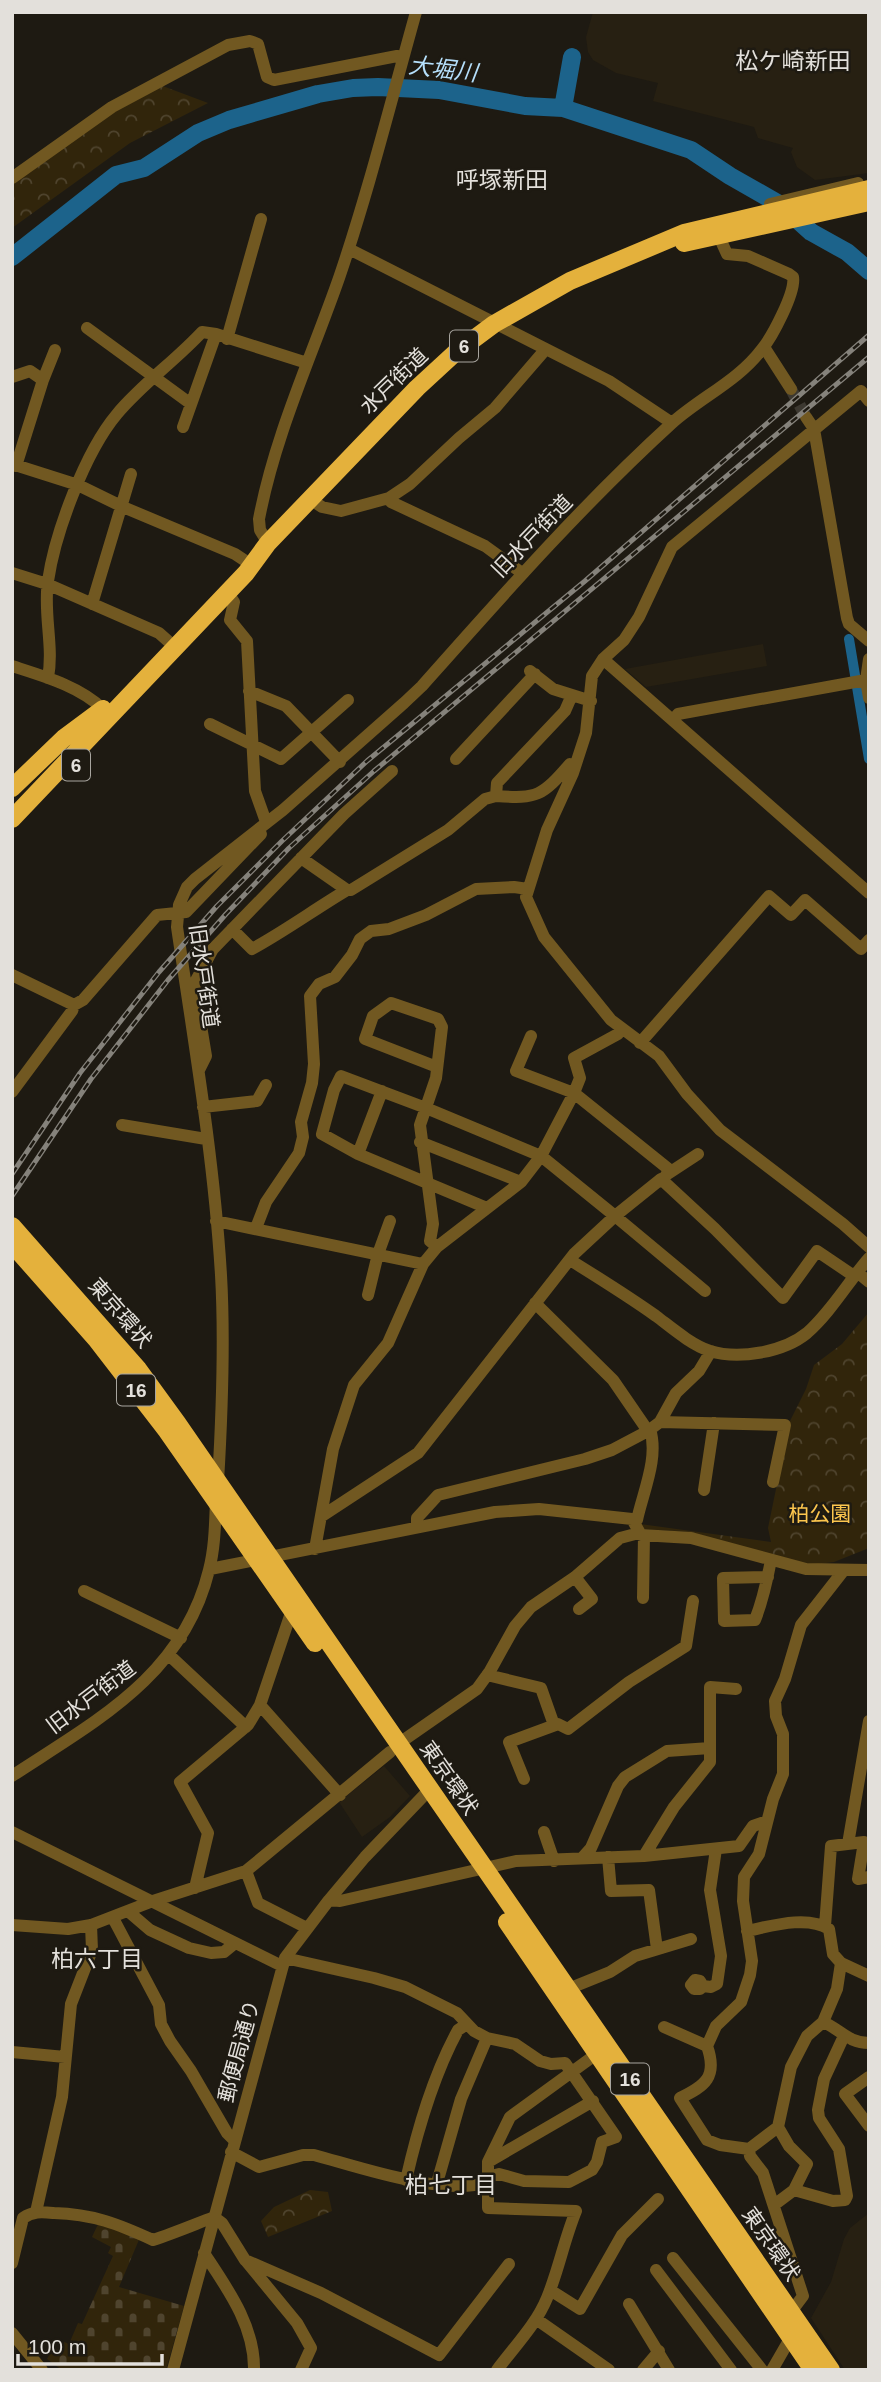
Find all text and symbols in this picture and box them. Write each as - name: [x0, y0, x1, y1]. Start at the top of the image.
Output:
- district label: 松ケ崎新田: [736, 48, 851, 74]
- water label: 大堀川: [407, 52, 482, 86]
- district label: 呼塚新田: [456, 167, 548, 193]
- road number: 6: [450, 330, 478, 362]
- street label: 水戸街道: [355, 343, 432, 418]
- street label: 旧水戸街道: [487, 490, 576, 581]
- road number: 6: [62, 750, 90, 780]
- street label: 旧水戸街道: [186, 922, 223, 1030]
- street label: 東京環状: [84, 1273, 157, 1352]
- road number: 16: [117, 1374, 155, 1406]
- park label: 柏公園: [789, 1502, 852, 1525]
- street label: 旧水戸街道: [42, 1656, 140, 1737]
- street label: 東京環状: [416, 1737, 483, 1819]
- district label: 柏六丁目: [51, 1946, 143, 1972]
- street label: 郵便局通り: [214, 1997, 263, 2105]
- road number: 16: [611, 2064, 649, 2094]
- district label: 柏七丁目: [405, 2172, 497, 2198]
- street label: 東京環状: [738, 2203, 805, 2285]
- scale bar: [18, 2322, 161, 2366]
- text: 100 m: [28, 2335, 86, 2358]

